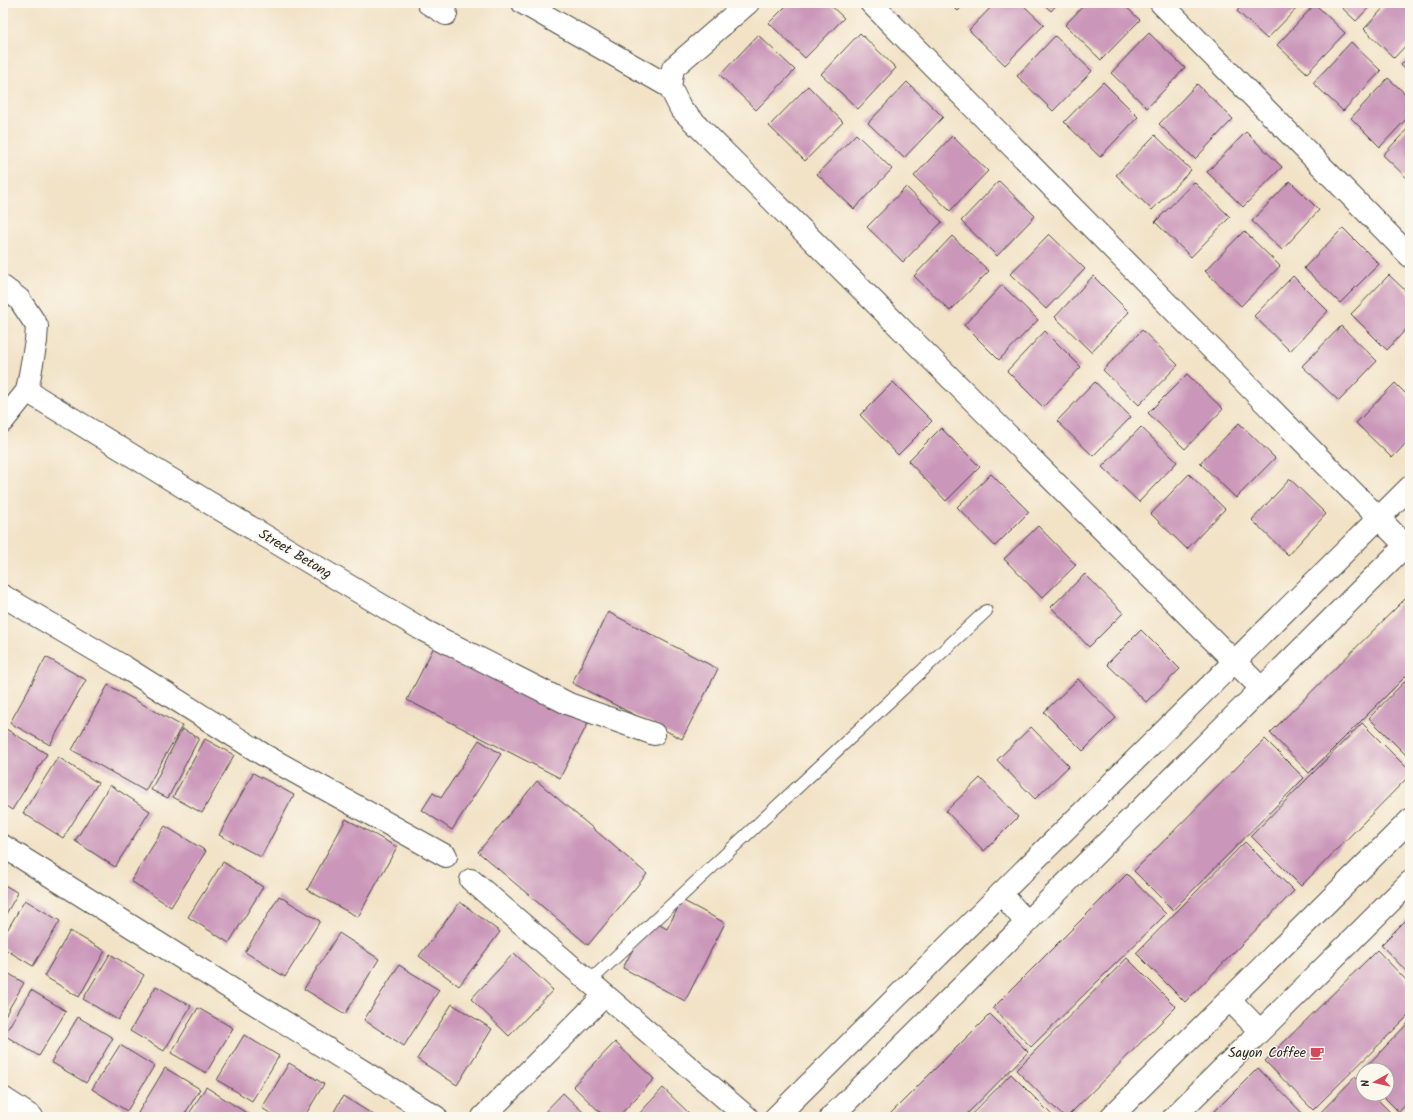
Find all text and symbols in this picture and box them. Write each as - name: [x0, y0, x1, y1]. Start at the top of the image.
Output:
- street label: Street Betong: [254, 523, 336, 585]
- place label: Sayon Coffee: [1228, 1042, 1307, 1064]
- cafe icon: Sayon Coffee: [1309, 1045, 1325, 1061]
- north arrow: [1355, 1062, 1395, 1102]
- text: N: [1357, 1079, 1375, 1088]

